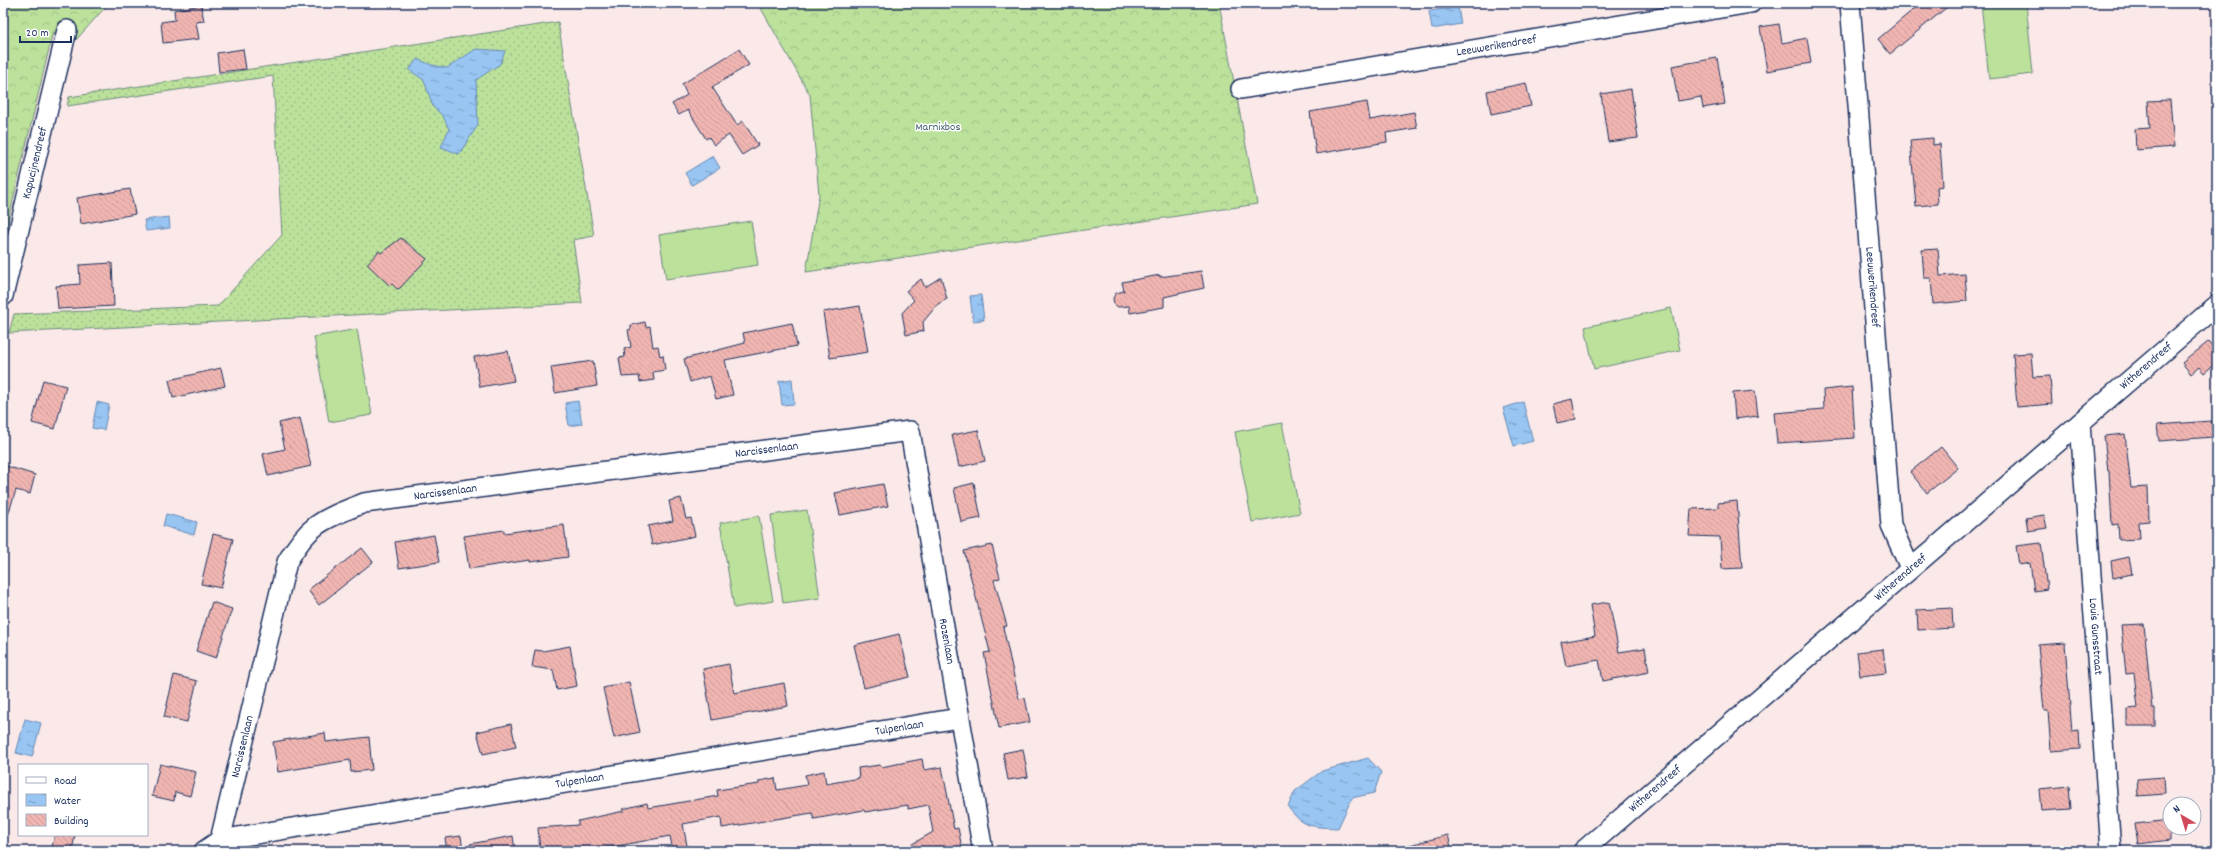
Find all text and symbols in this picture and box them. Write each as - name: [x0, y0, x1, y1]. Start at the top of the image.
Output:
- scale bar: [20, 18, 71, 44]
- text: 20 m: [26, 25, 49, 42]
- street label: Leeuwerikendreef: [1455, 31, 1538, 61]
- park label: Marnixbos: [916, 119, 960, 136]
- street label: Kapucijnendreef: [18, 124, 52, 200]
- street label: Leeuwerikendreef: [1861, 246, 1884, 329]
- street label: Witherendreef: [2116, 338, 2177, 394]
- street label: Narcissenlaan: [734, 437, 800, 463]
- street label: Narcissenlaan: [413, 480, 478, 505]
- street label: Witherendreef: [1871, 550, 1931, 605]
- street label: Louis Gunsstraat: [2084, 597, 2107, 676]
- street label: Rozenlaan: [934, 617, 959, 666]
- street label: Narcissenlaan: [227, 713, 258, 780]
- street label: Tulpenlaan: [874, 715, 925, 740]
- street label: Witherendreef: [1625, 761, 1686, 816]
- legend: [18, 764, 148, 836]
- street label: Tulpenlaan: [554, 768, 606, 793]
- text: Road: [54, 773, 76, 790]
- text: Water: [54, 793, 81, 810]
- north arrow: [2162, 796, 2202, 836]
- text: N: [2170, 801, 2185, 818]
- text: Building: [54, 813, 89, 830]

